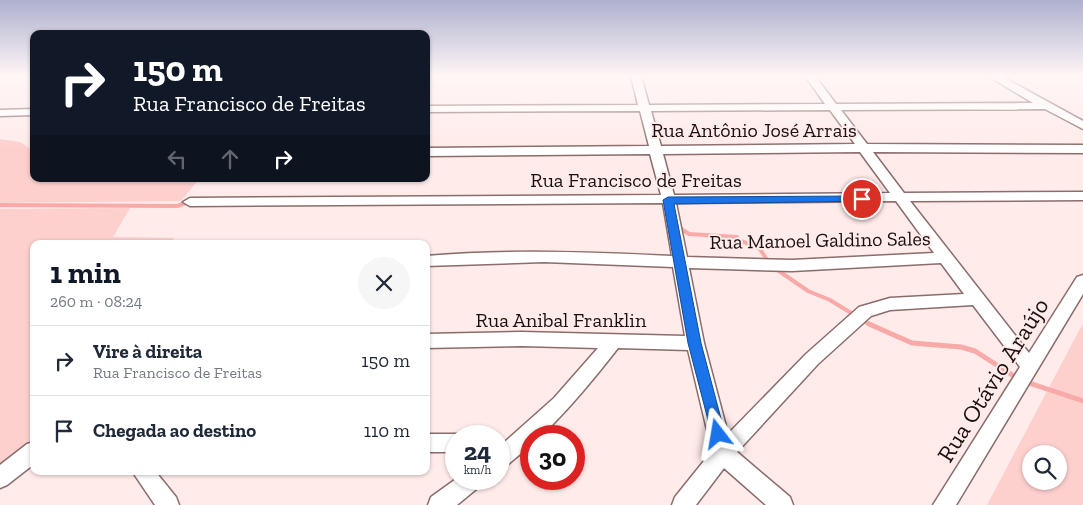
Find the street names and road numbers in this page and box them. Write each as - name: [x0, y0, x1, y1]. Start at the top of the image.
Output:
- street label: Rua Antônio José Arrais: [651, 118, 857, 142]
- street label: Rua Francisco de Freitas: [530, 168, 742, 192]
- street label: Rua Manoel Galdino Sales: [709, 226, 931, 254]
- street label: Rua Otávio Araújo: [931, 292, 1055, 467]
- street label: Rua Anibal Franklin: [476, 308, 647, 332]

